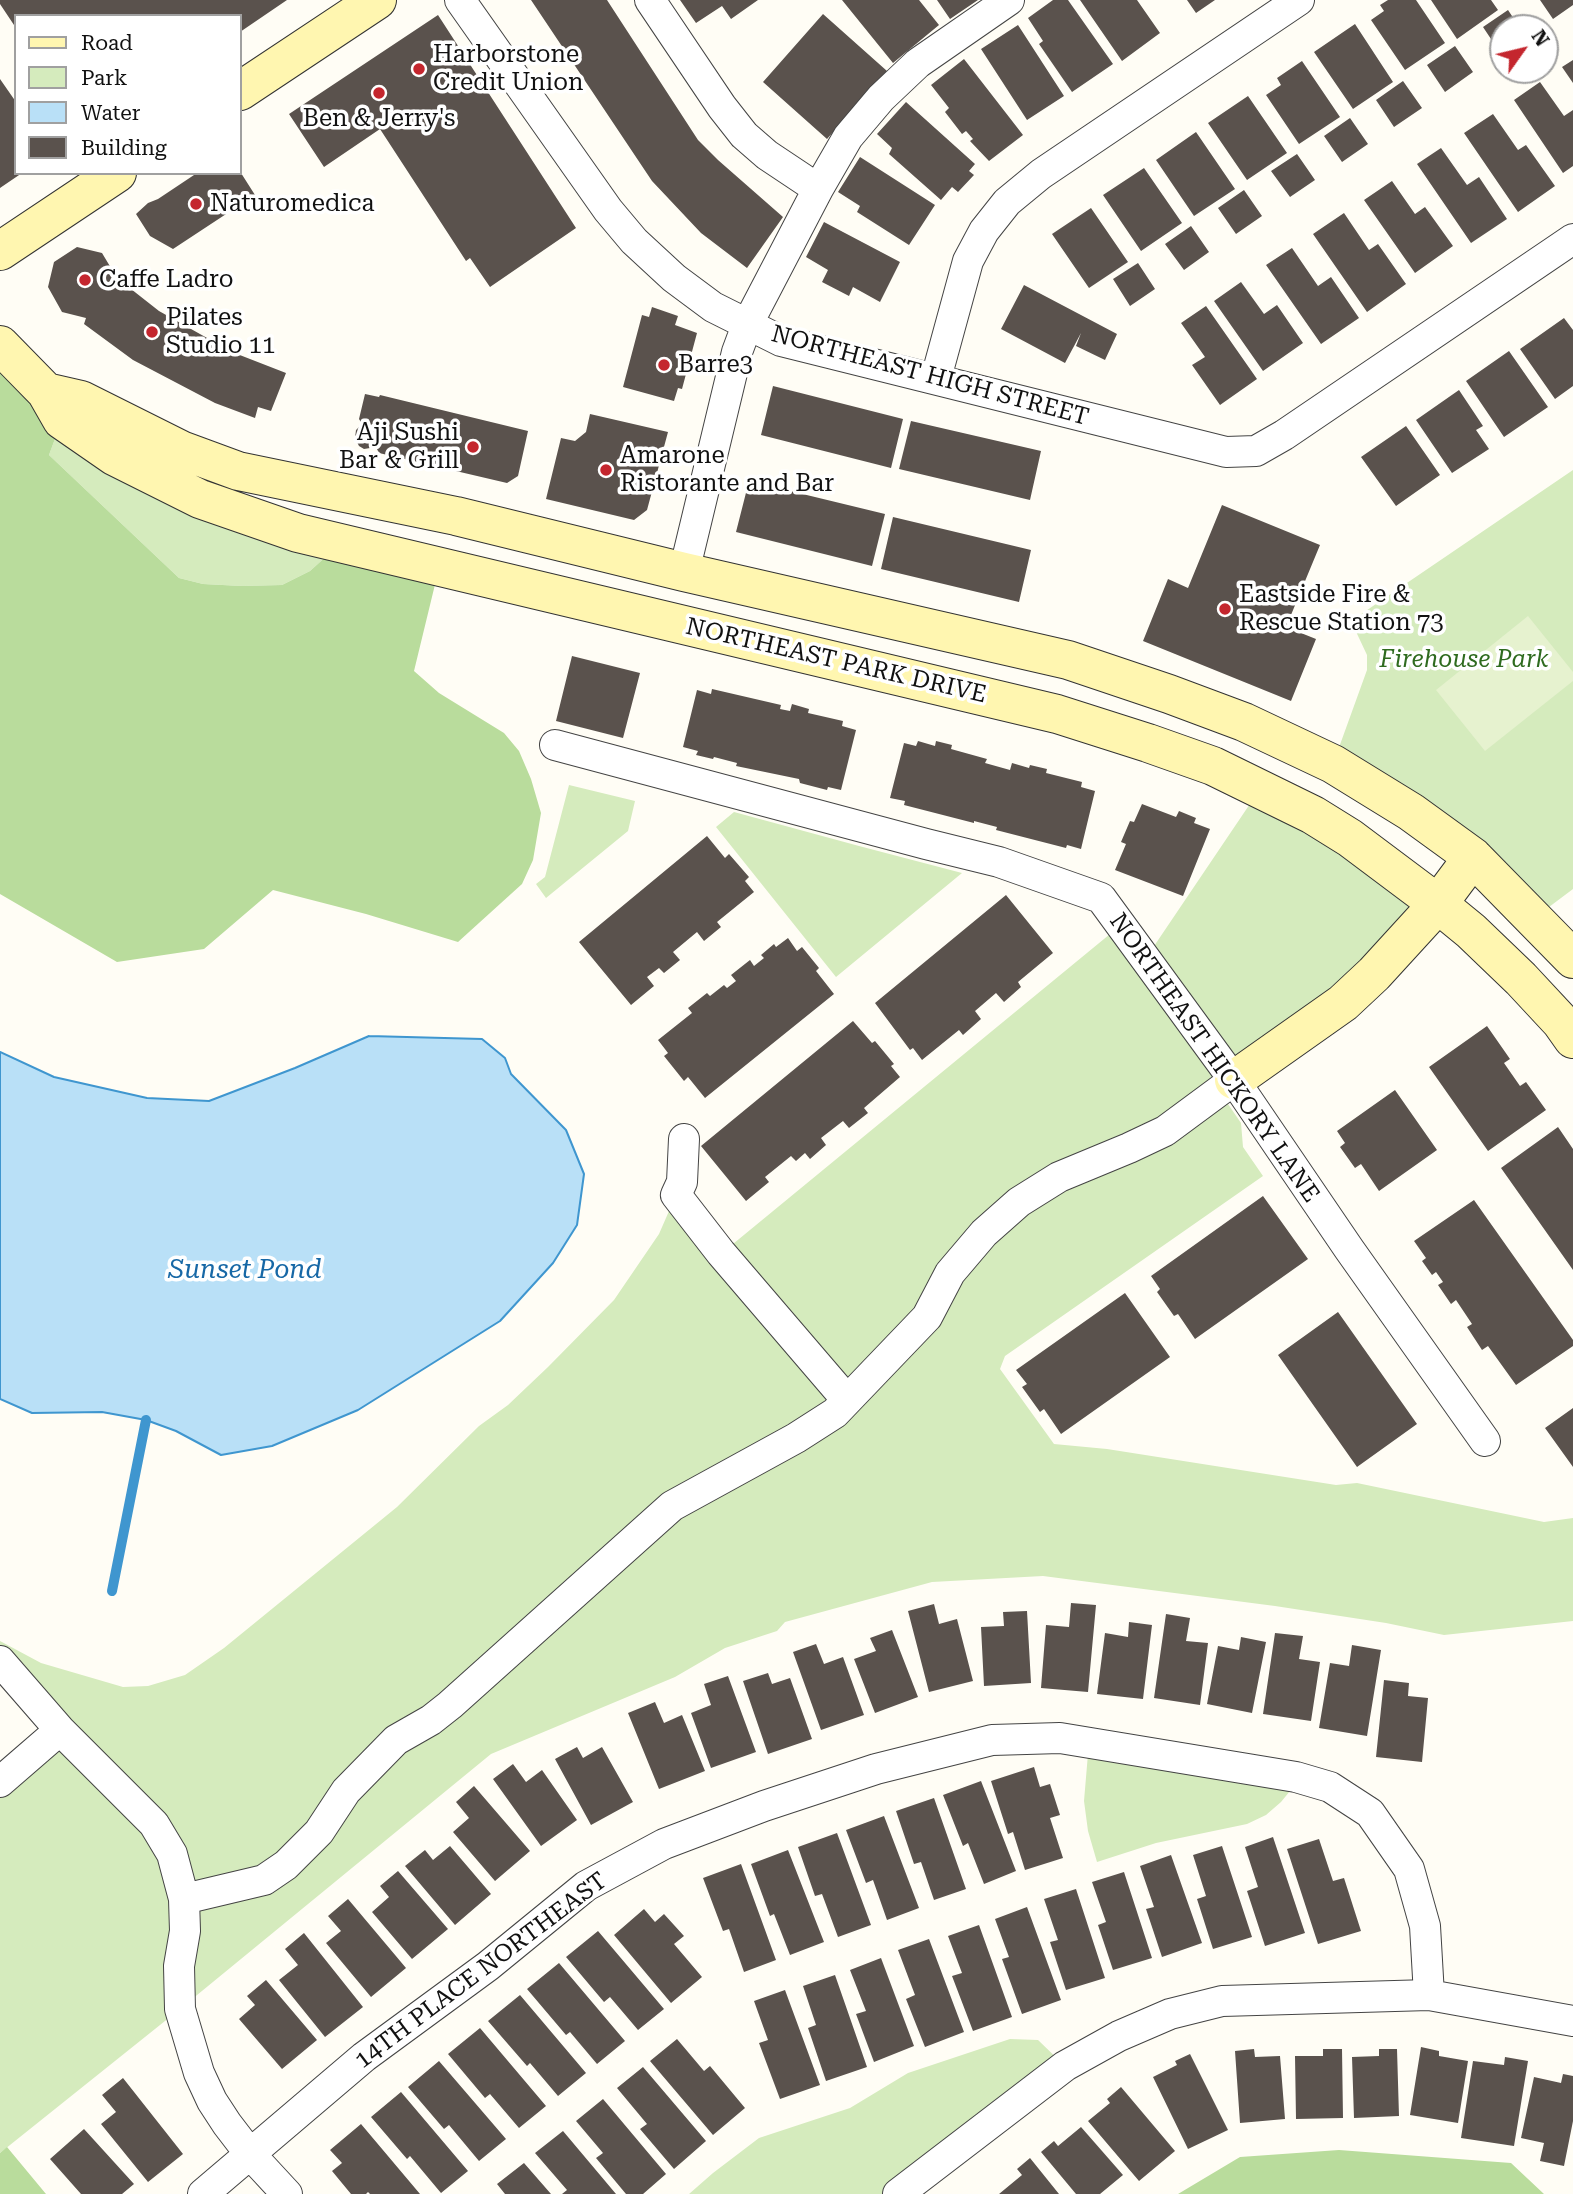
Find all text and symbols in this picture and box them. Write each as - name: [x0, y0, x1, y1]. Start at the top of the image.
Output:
- legend: [14, 14, 242, 175]
- north arrow: [1489, 14, 1559, 84]
- text: N: [1527, 26, 1554, 51]
- text: Road: [81, 31, 133, 55]
- place label: Harborstone Credit Union: [433, 41, 583, 97]
- marker: Harborstone Credit Union: [411, 61, 427, 77]
- text: Park: [81, 66, 127, 90]
- marker: Ben & Jerry's: [371, 85, 387, 101]
- text: Water: [81, 101, 140, 125]
- place label: Ben & Jerry's: [303, 105, 455, 133]
- text: Building: [81, 136, 167, 160]
- place label: Naturomedica: [210, 190, 375, 218]
- marker: Naturomedica: [188, 196, 204, 212]
- place label: Caffe Ladro: [99, 266, 233, 294]
- marker: Caffe Ladro: [77, 272, 93, 288]
- place label: Pilates Studio 11: [166, 304, 275, 360]
- street label: NORTHEAST HIGH STREET: [768, 320, 1092, 432]
- marker: Pilates Studio 11: [144, 324, 160, 340]
- place label: Barre3: [678, 351, 753, 379]
- marker: Barre3: [656, 357, 672, 373]
- place label: Aji Sushi Bar & Grill: [339, 419, 459, 475]
- marker: Aji Sushi Bar & Grill: [465, 439, 481, 455]
- place label: Amarone Ristorante and Bar: [620, 442, 834, 498]
- marker: Amarone Ristorante and Bar: [598, 462, 614, 478]
- place label: Eastside Fire & Rescue Station 73: [1239, 581, 1444, 637]
- marker: Eastside Fire & Rescue Station 73: [1217, 601, 1233, 617]
- street label: NORTHEAST PARK DRIVE: [683, 612, 989, 710]
- park label: Firehouse Park: [1380, 646, 1548, 674]
- street label: NORTHEAST HICKORY LANE: [1103, 908, 1325, 1208]
- water label: Sunset Pond: [168, 1254, 322, 1286]
- street label: 14TH PLACE NORTHEAST: [349, 1867, 613, 2075]

